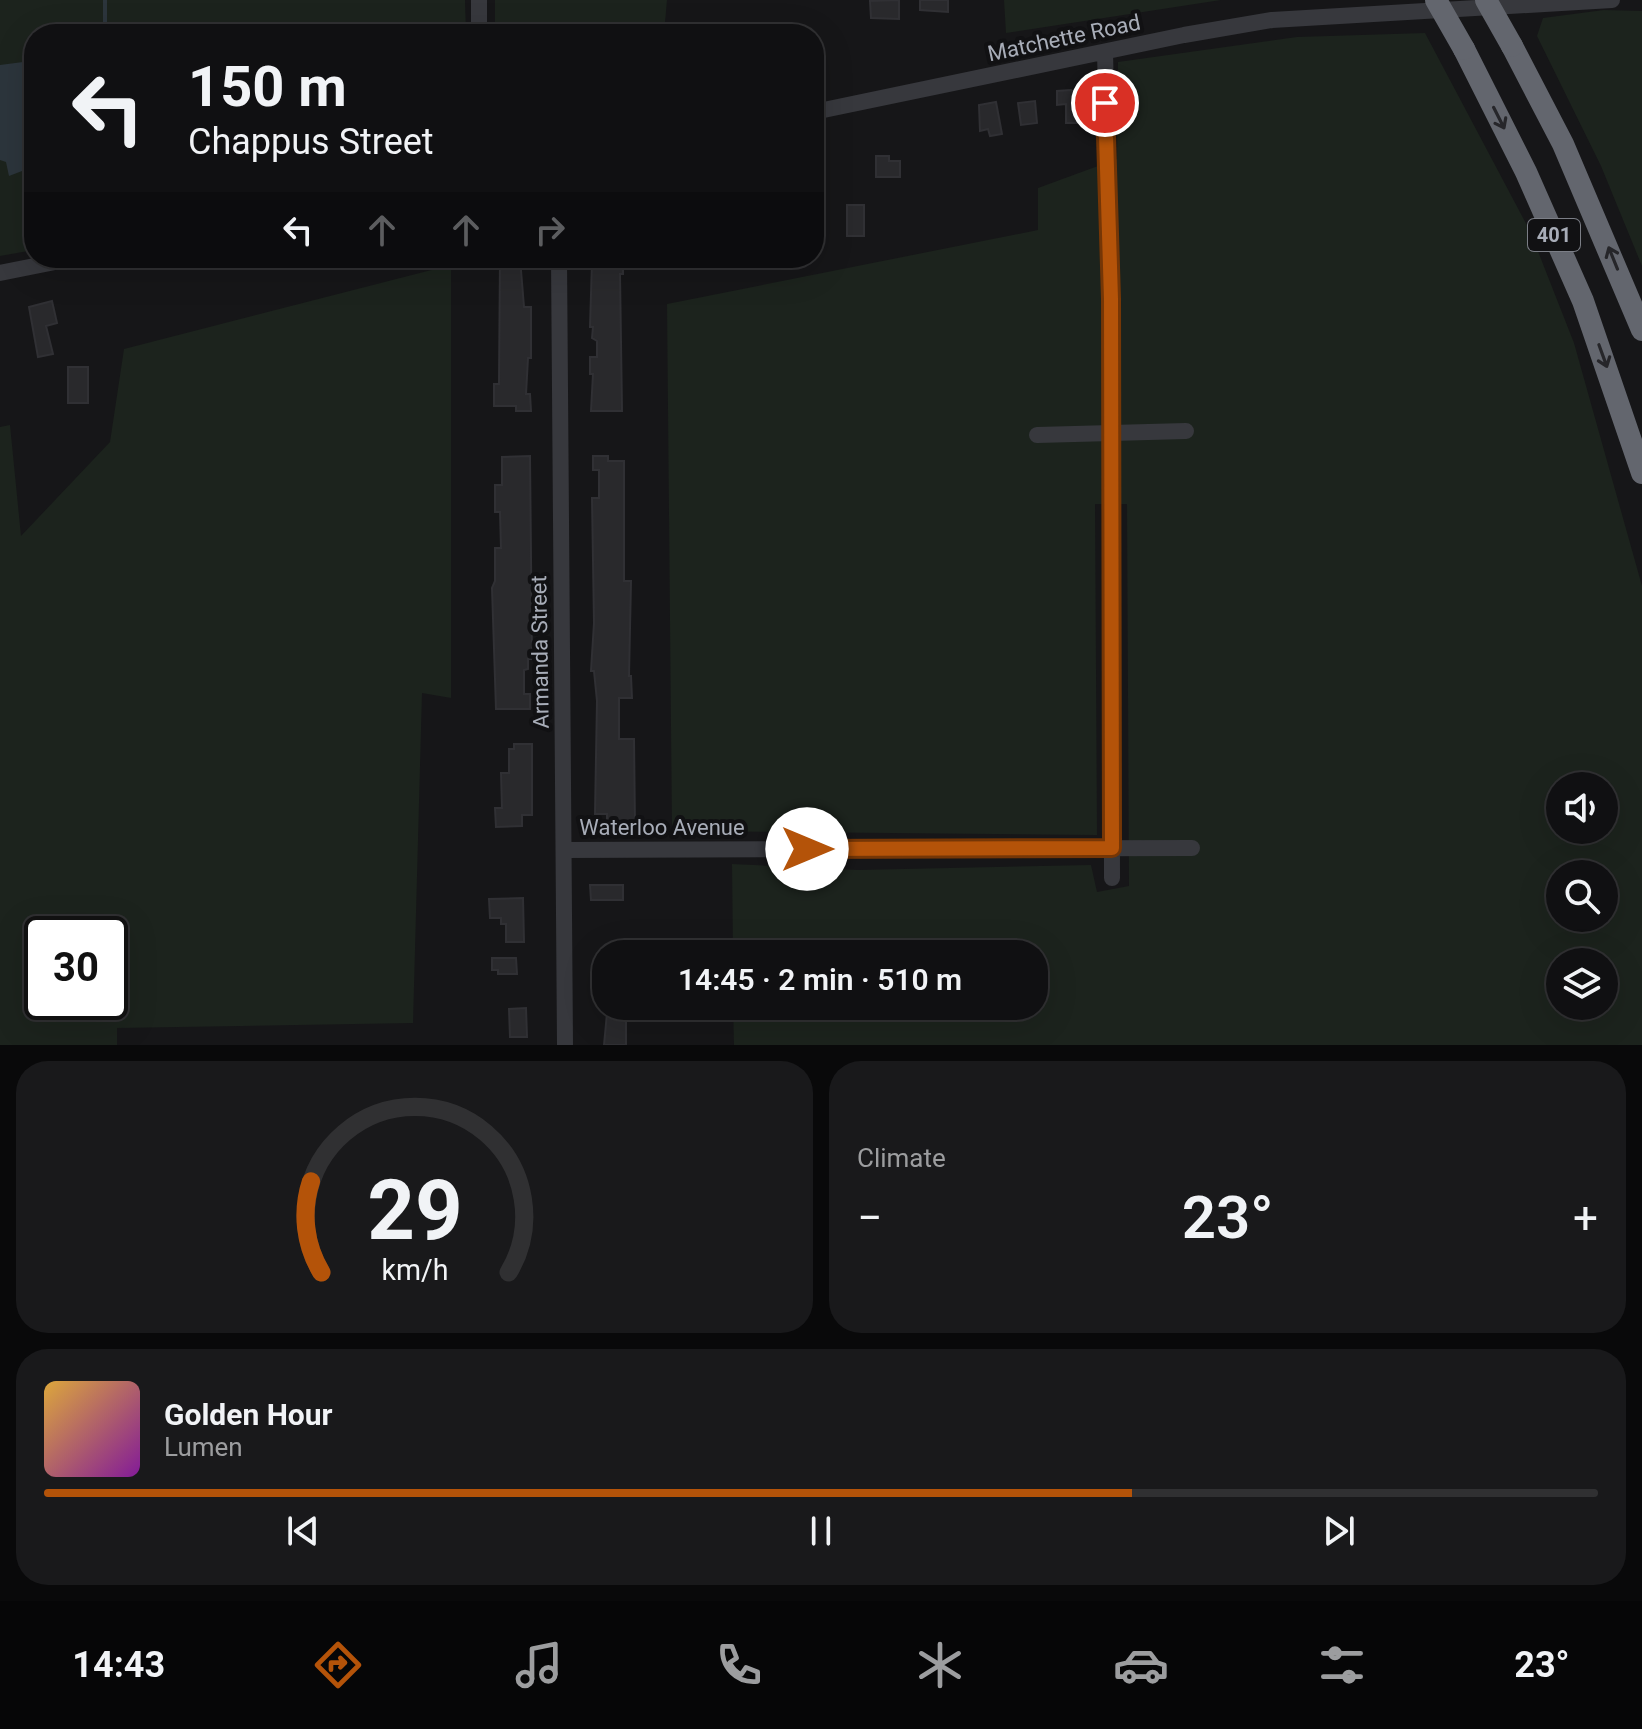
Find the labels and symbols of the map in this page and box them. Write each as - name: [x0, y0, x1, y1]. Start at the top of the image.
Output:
- street label: Matchette Road: [985, 10, 1143, 66]
- pin: [1071, 69, 1139, 137]
- one-way arrow: [1492, 106, 1507, 130]
- road number: 401: [1528, 219, 1580, 251]
- one-way arrow: [1605, 246, 1620, 271]
- one-way arrow: [1597, 344, 1611, 368]
- street label: Armanda Street: [526, 575, 554, 729]
- position arrow: [765, 807, 849, 891]
- street label: Waterloo Avenue: [579, 815, 745, 840]
- speed limit sign: 30: [24, 916, 128, 1020]

